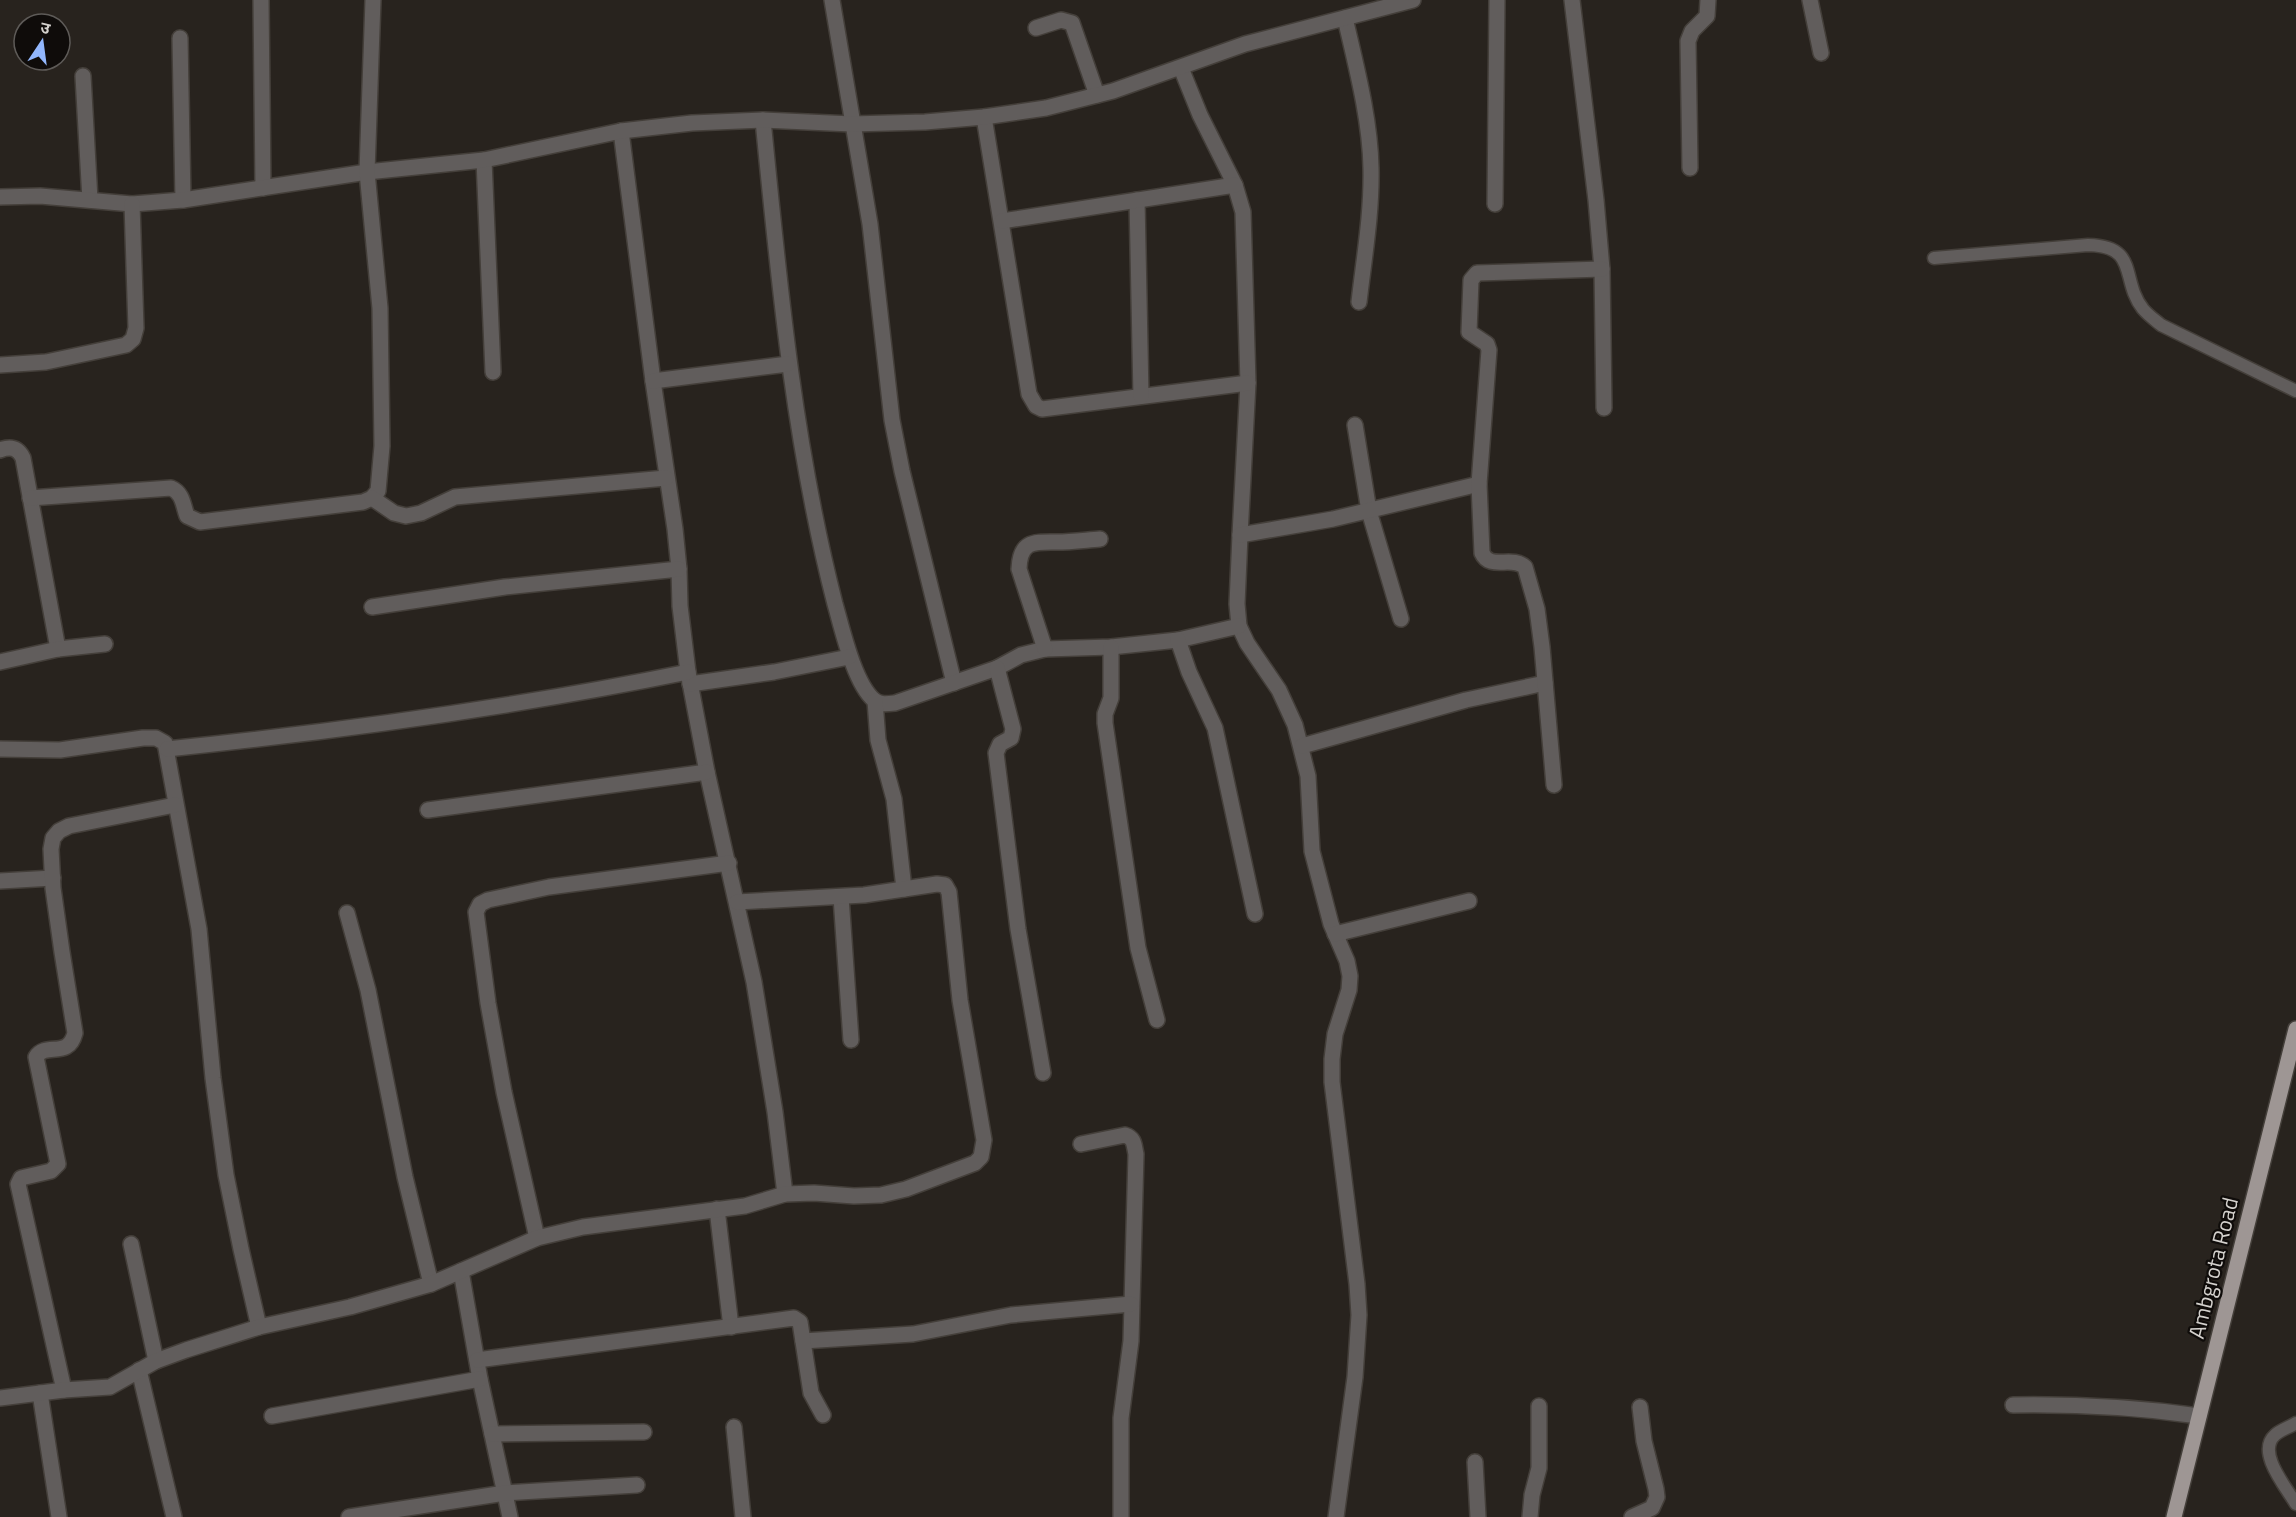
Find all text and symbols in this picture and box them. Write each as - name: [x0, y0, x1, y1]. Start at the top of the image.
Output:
- north arrow: [12, 12, 72, 72]
- text: उ: [38, 15, 53, 40]
- street label: Ambgrota Road: [2179, 1194, 2247, 1342]

